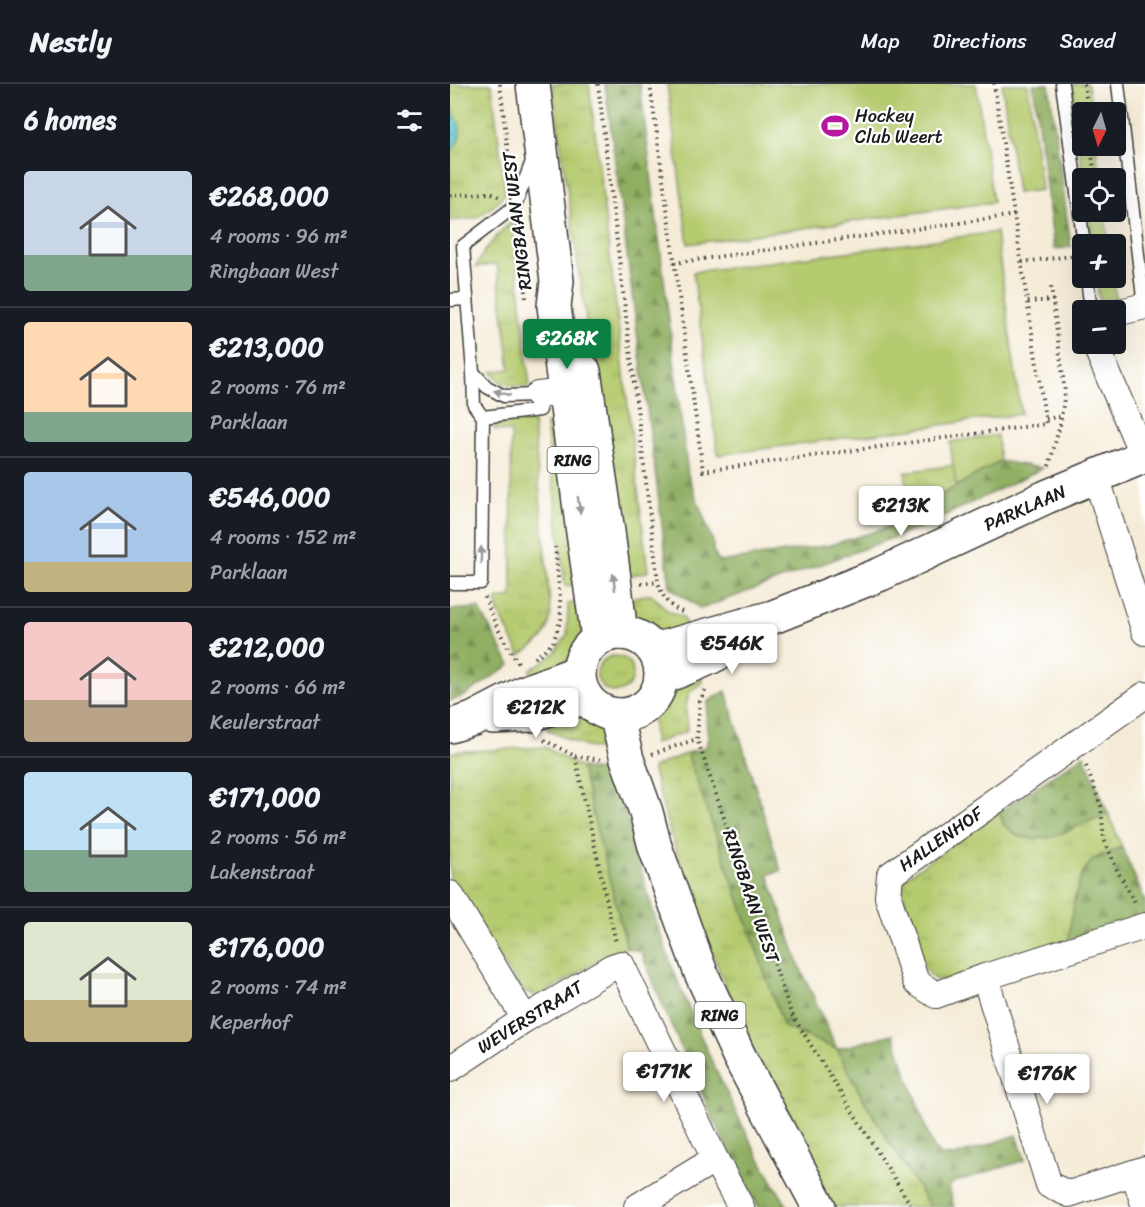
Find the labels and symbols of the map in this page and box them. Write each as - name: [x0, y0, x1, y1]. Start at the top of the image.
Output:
- place label: Hockey Club Weert: [855, 100, 943, 153]
- north arrow: [1072, 102, 1126, 156]
- sports icon: Hockey Club Weert: [820, 111, 850, 141]
- street label: RINGBAAN WEST: [492, 149, 541, 292]
- pin: €268K: [525, 319, 609, 370]
- one-way arrow: [493, 387, 511, 397]
- road number: RING: [548, 447, 598, 473]
- street label: PARKLAAN: [979, 476, 1072, 540]
- pin: €213K: [859, 486, 943, 537]
- one-way arrow: [575, 496, 584, 515]
- one-way arrow: [476, 546, 486, 565]
- one-way arrow: [609, 573, 619, 592]
- pin: €546K: [690, 624, 774, 675]
- pin: €212K: [494, 688, 578, 739]
- street label: HALLENHOF: [892, 797, 991, 880]
- street label: RINGBAAN WEST: [713, 825, 789, 968]
- street label: WEVERSTRAAT: [470, 971, 590, 1062]
- road number: RING: [694, 1002, 746, 1028]
- pin: €171K: [622, 1052, 706, 1103]
- pin: €176K: [1005, 1054, 1089, 1105]

